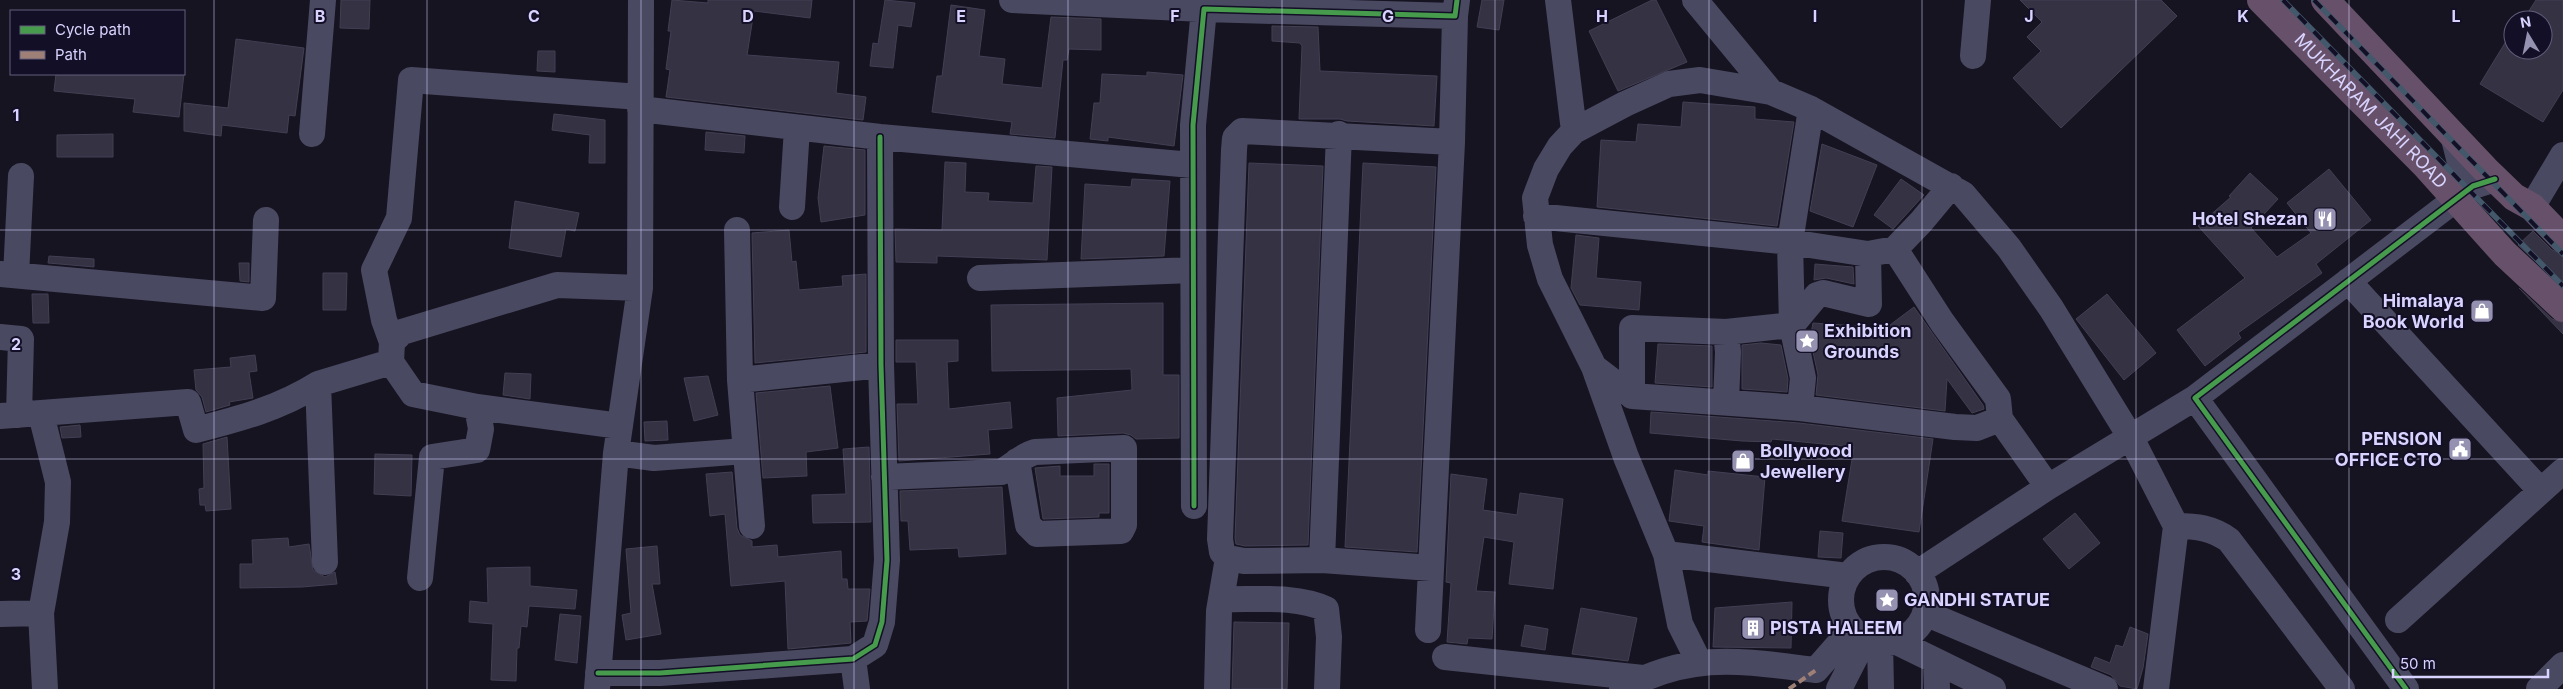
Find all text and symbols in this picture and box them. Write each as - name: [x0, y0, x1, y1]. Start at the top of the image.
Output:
- text: B: [315, 6, 325, 26]
- text: C: [528, 6, 540, 26]
- text: D: [742, 6, 754, 26]
- text: E: [956, 6, 966, 26]
- text: F: [1170, 6, 1180, 26]
- text: G: [1382, 6, 1394, 26]
- text: H: [1596, 6, 1608, 26]
- text: I: [1813, 6, 1817, 26]
- text: J: [2024, 6, 2034, 26]
- text: K: [2237, 6, 2249, 26]
- text: L: [2451, 6, 2461, 26]
- legend: [10, 10, 185, 75]
- north arrow: [2503, 10, 2553, 60]
- text: N: [2519, 12, 2532, 31]
- text: Cycle path: [55, 20, 131, 39]
- street label: MUKHARAM JAHI ROAD: [2290, 29, 2452, 192]
- text: Path: [55, 45, 87, 64]
- text: 1: [13, 105, 19, 125]
- restaurant icon: Hotel Shezan: [2312, 206, 2338, 232]
- place label: Hotel Shezan: [2192, 208, 2308, 229]
- place label: Himalaya Book World: [2363, 290, 2464, 332]
- shop icon: Himalaya Book World: [2469, 298, 2495, 324]
- place label: Exhibition Grounds: [1824, 320, 1911, 362]
- place icon: Exhibition Grounds: [1794, 328, 1820, 354]
- text: 2: [11, 334, 21, 354]
- place label: PENSION OFFICE CTO: [2335, 428, 2442, 470]
- public building icon: PENSION OFFICE CTO: [2447, 436, 2473, 462]
- place label: Bollywood Jewellery: [1760, 440, 1852, 482]
- shop icon: Bollywood Jewellery: [1730, 448, 1756, 474]
- text: 3: [11, 564, 21, 584]
- place icon: GANDHI STATUE: [1874, 587, 1900, 613]
- place label: GANDHI STATUE: [1904, 589, 2050, 610]
- building icon: PISTA HALEEM: [1740, 615, 1766, 641]
- place label: PISTA HALEEM: [1770, 617, 1902, 638]
- scale bar: [2393, 646, 2548, 678]
- text: 50 m: [2400, 654, 2436, 673]

